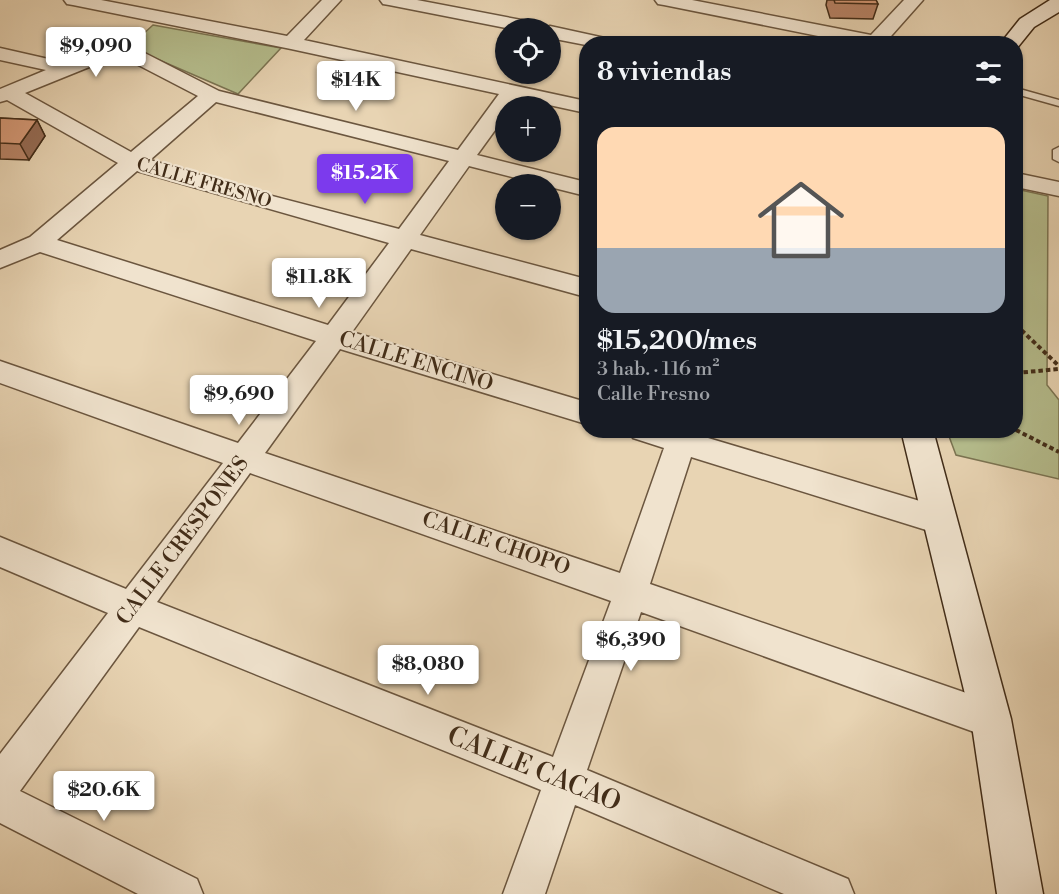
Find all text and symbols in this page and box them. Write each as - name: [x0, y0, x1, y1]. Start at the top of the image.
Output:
- map controls: [495, 18, 561, 240]
- button: locate: [495, 18, 561, 84]
- pin: $9,090: [47, 27, 145, 78]
- text: $9,090: [60, 34, 132, 59]
- text: 8 viviendas: [597, 56, 731, 88]
- icon: filters: [972, 56, 1005, 89]
- pin: $14K: [320, 61, 392, 112]
- text: $14K: [331, 68, 381, 93]
- button: +: [495, 96, 561, 162]
- street label: CALLE FRESNO: [134, 153, 274, 213]
- pin: $15.2K: [316, 154, 414, 205]
- text: $15.2K: [331, 161, 399, 186]
- icon: home: [747, 166, 855, 274]
- button: −: [495, 174, 561, 240]
- pin: $11.8K: [270, 258, 368, 309]
- text: $11.8K: [286, 265, 352, 290]
- text: $15,200/mes: [597, 325, 757, 357]
- street label: CALLE ENCINO: [336, 326, 496, 398]
- text: 3 hab. · 116 m²: [597, 357, 720, 382]
- pin: $9,690: [190, 375, 288, 426]
- text: $9,690: [204, 382, 274, 407]
- text: Calle Fresno: [597, 382, 710, 407]
- street label: CALLE CRESPONES: [111, 451, 255, 631]
- street label: CALLE CHOPO: [419, 507, 573, 581]
- pin: $6,390: [582, 621, 680, 672]
- text: $6,390: [596, 628, 666, 653]
- pin: $8,080: [379, 645, 477, 696]
- text: $8,080: [392, 652, 464, 677]
- street label: CALLE CACAO: [442, 720, 626, 818]
- pin: $20.6K: [55, 771, 153, 822]
- text: $20.6K: [67, 778, 141, 803]

